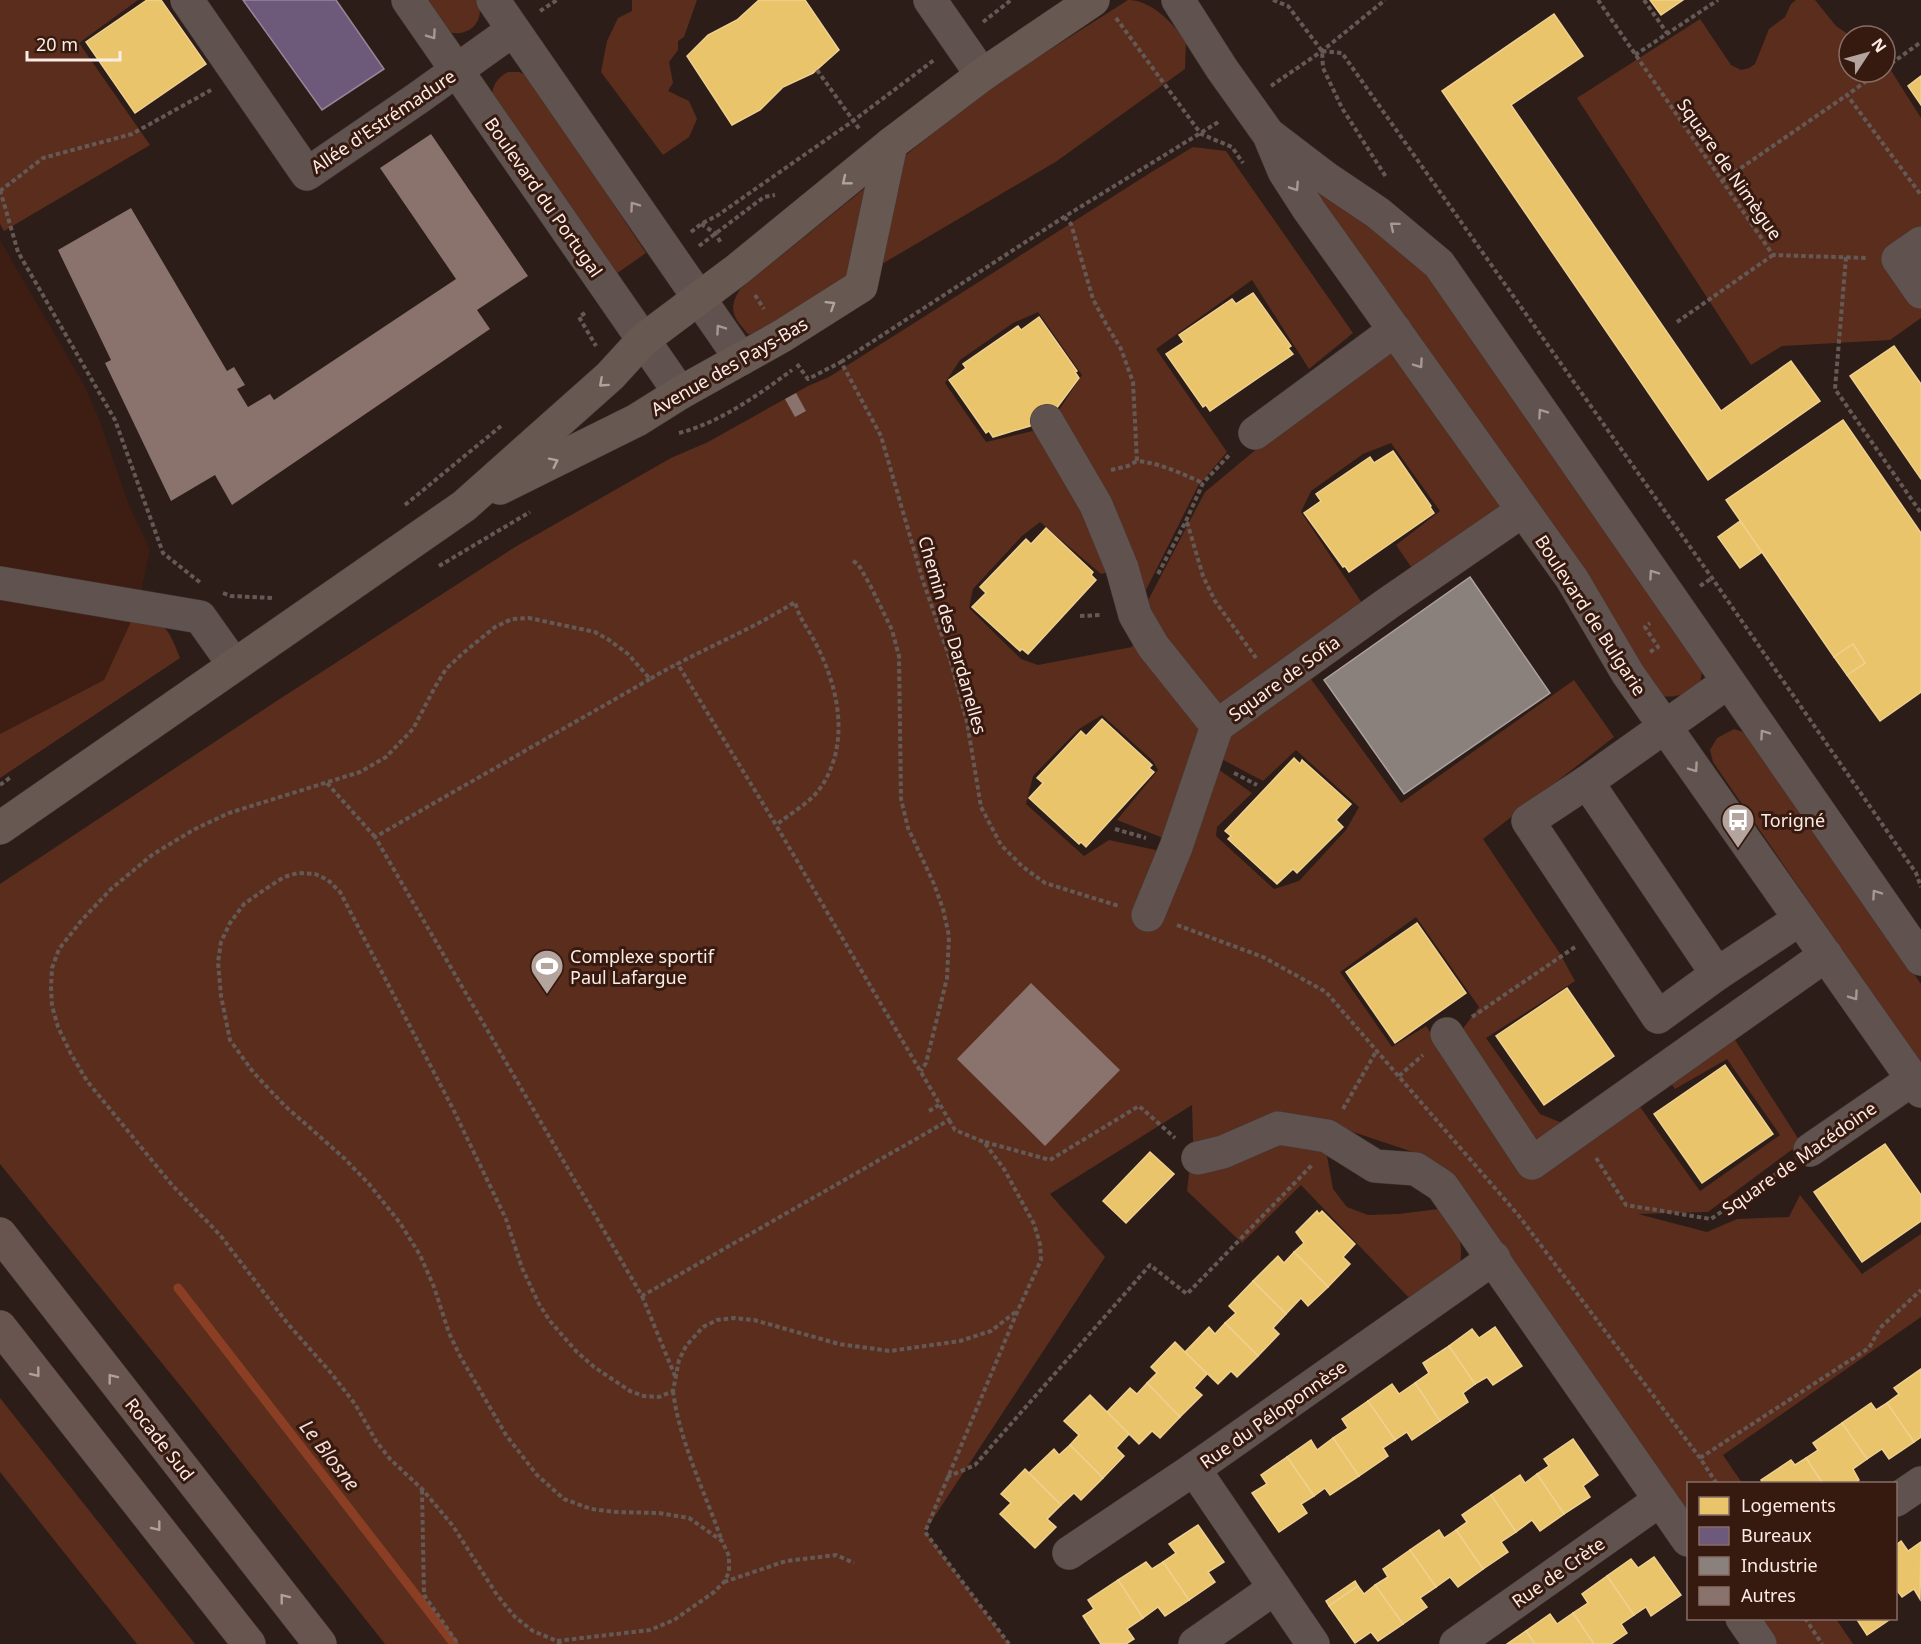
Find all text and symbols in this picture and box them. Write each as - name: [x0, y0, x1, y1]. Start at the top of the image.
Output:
- scale bar: [27, 24, 120, 62]
- north arrow: [1837, 24, 1897, 84]
- one-way arrow: [425, 29, 436, 40]
- text: 20 m: [36, 32, 78, 56]
- text: N: [1866, 33, 1892, 57]
- street label: Allée d'Estrémadure: [306, 64, 460, 178]
- street label: Square de Nimègue: [1672, 93, 1788, 245]
- street label: Boulevard du Portugal: [480, 112, 608, 282]
- one-way arrow: [841, 173, 852, 184]
- one-way arrow: [1287, 181, 1298, 192]
- one-way arrow: [630, 201, 641, 212]
- one-way arrow: [1390, 223, 1401, 234]
- one-way arrow: [825, 301, 836, 312]
- street label: Avenue des Pays-Bas: [646, 311, 812, 421]
- one-way arrow: [716, 325, 727, 336]
- one-way arrow: [1412, 357, 1423, 368]
- one-way arrow: [599, 376, 609, 387]
- one-way arrow: [1538, 409, 1549, 420]
- one-way arrow: [547, 458, 558, 469]
- street label: Boulevard de Bulgarie: [1530, 530, 1652, 700]
- street label: Chemin des Dardanelles: [913, 533, 993, 737]
- one-way arrow: [1649, 569, 1660, 580]
- street label: Square de Sofia: [1224, 630, 1344, 726]
- one-way arrow: [1760, 729, 1771, 740]
- one-way arrow: [1687, 762, 1698, 773]
- bus stop icon: Torigné: [1720, 802, 1756, 849]
- place label: Torigné: [1761, 808, 1825, 832]
- one-way arrow: [1872, 889, 1883, 900]
- place label: Complexe sportif Paul Lafargue: [570, 944, 715, 989]
- sports icon: Complexe sportif Paul Lafargue: [529, 948, 565, 995]
- one-way arrow: [1847, 990, 1858, 1001]
- street label: Square de Macédoine: [1717, 1096, 1881, 1220]
- street label: Rue du Péloponnèse: [1195, 1354, 1351, 1474]
- one-way arrow: [29, 1366, 40, 1377]
- one-way arrow: [109, 1374, 120, 1385]
- street label: Rocade Sud: [120, 1393, 200, 1485]
- water label: Le Blosne: [294, 1414, 366, 1496]
- legend: [1687, 1482, 1897, 1620]
- text: Logements: [1741, 1493, 1836, 1517]
- one-way arrow: [149, 1520, 160, 1531]
- text: Bureaux: [1741, 1523, 1812, 1547]
- street label: Rue de Crète: [1507, 1531, 1609, 1613]
- text: Industrie: [1741, 1553, 1818, 1577]
- text: Autres: [1741, 1583, 1796, 1607]
- one-way arrow: [281, 1594, 292, 1605]

